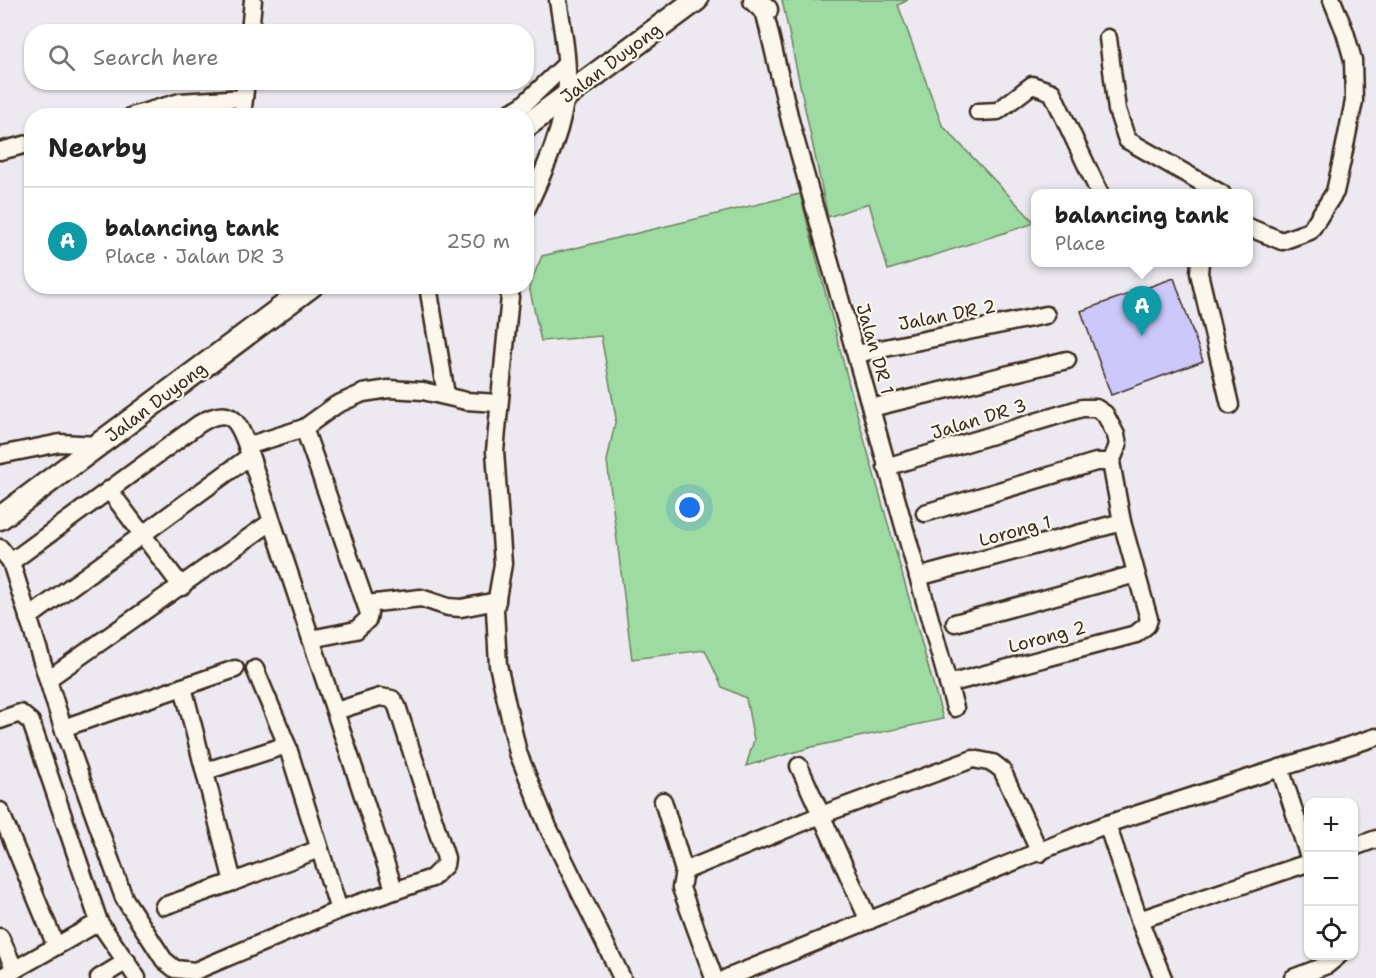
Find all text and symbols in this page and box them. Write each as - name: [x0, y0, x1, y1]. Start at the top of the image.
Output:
- street label: Jalan Duyong: [556, 17, 666, 109]
- search box: [24, 24, 534, 90]
- icon: search: [45, 41, 78, 74]
- text: Search here: [93, 43, 219, 72]
- text: Nearby: [48, 130, 147, 165]
- popup: [1031, 189, 1253, 267]
- text: balancing tank: [1055, 201, 1229, 230]
- text: balancing tank: [105, 214, 280, 243]
- text: A: [60, 228, 75, 254]
- text: 250 m: [446, 228, 510, 254]
- text: Place: [1055, 230, 1106, 256]
- text: Place · Jalan DR 3: [105, 243, 285, 269]
- pin: A: [1122, 286, 1162, 336]
- street label: Jalan DR 2: [896, 294, 998, 336]
- street label: Jalan DR 1: [851, 301, 899, 397]
- street label: Jalan Duyong: [101, 356, 211, 448]
- street label: Jalan DR 3: [928, 393, 1030, 445]
- your location: [675, 493, 704, 522]
- street label: Lorong 1: [976, 510, 1054, 552]
- street label: Lorong 2: [1006, 615, 1088, 659]
- map controls: [1304, 798, 1358, 960]
- button: +: [1304, 798, 1358, 852]
- button: −: [1304, 852, 1358, 906]
- button: locate: [1304, 906, 1358, 960]

